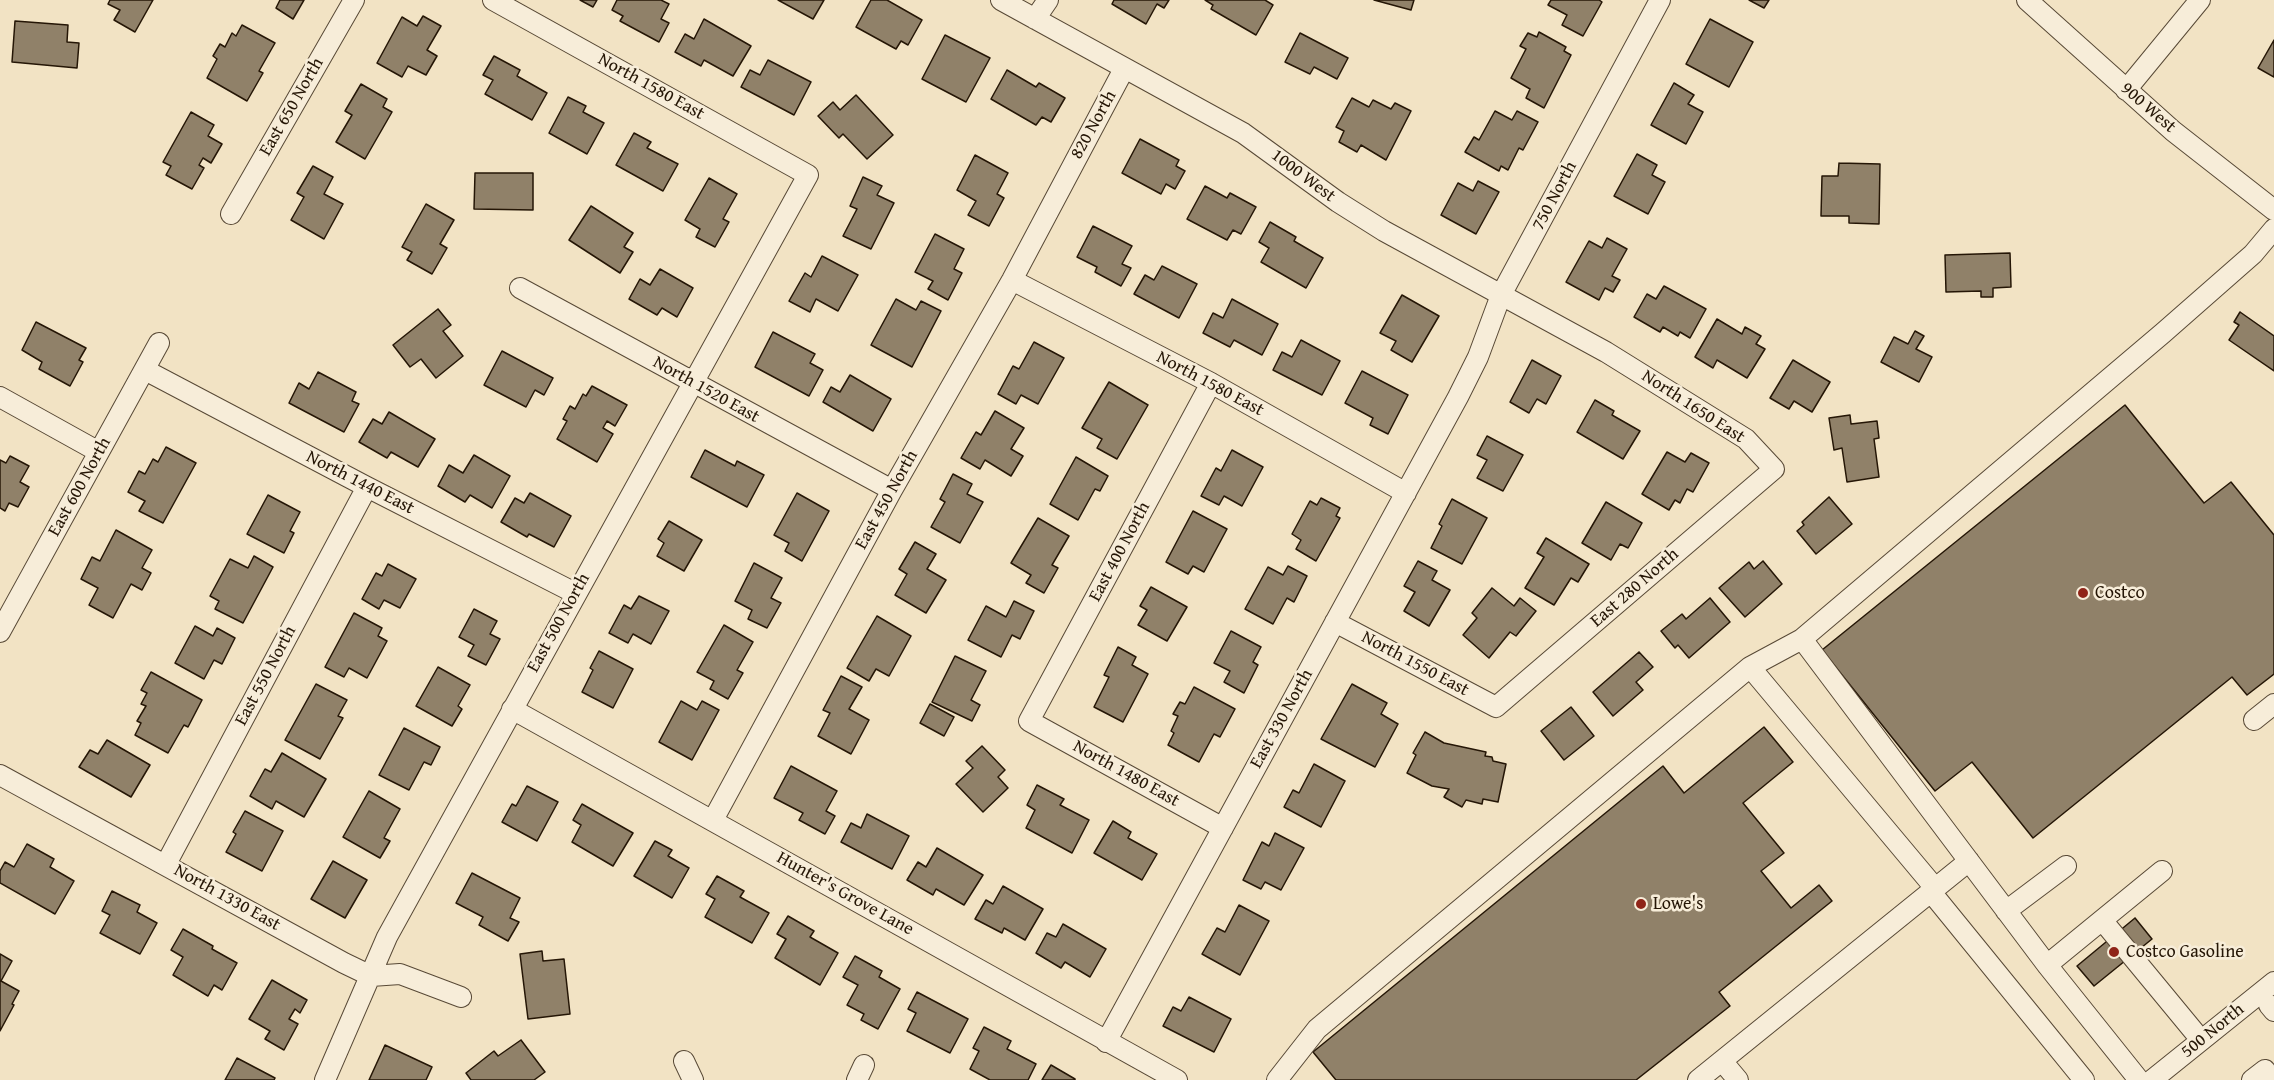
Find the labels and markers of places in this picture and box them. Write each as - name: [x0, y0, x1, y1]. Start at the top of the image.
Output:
- place label: Costco: [2095, 582, 2145, 604]
- marker: Costco: [2076, 586, 2090, 600]
- place label: Lowe's: [1653, 893, 1703, 915]
- marker: Lowe's: [1634, 897, 1648, 911]
- place label: Costco Gasoline: [2126, 941, 2244, 963]
- marker: Costco Gasoline: [2107, 945, 2121, 959]

